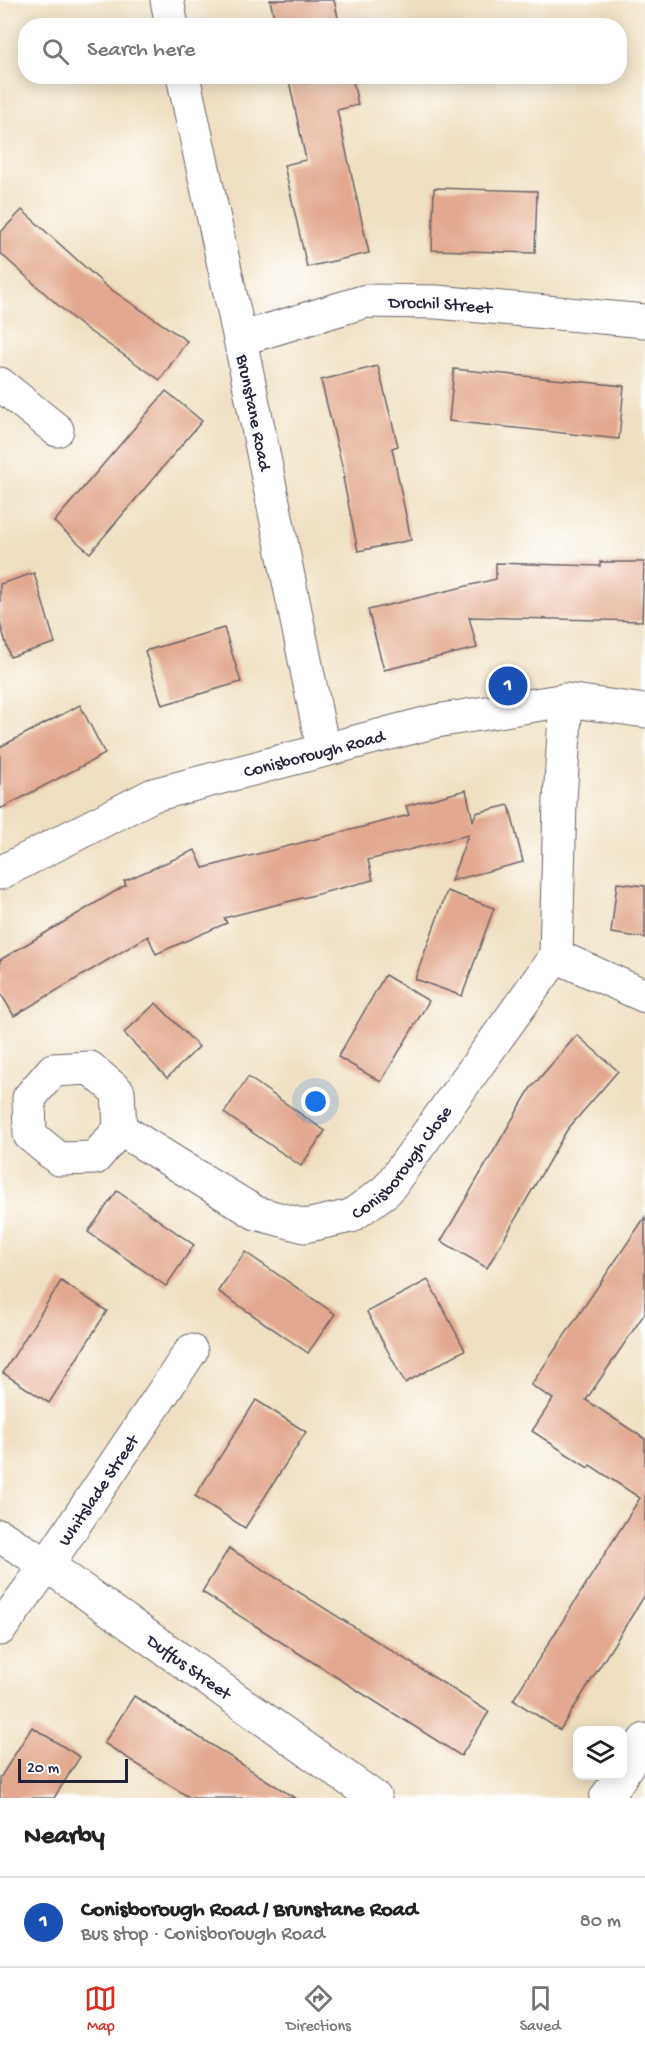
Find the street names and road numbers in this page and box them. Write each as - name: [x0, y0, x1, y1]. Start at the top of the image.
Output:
- street label: Drochil Street: [387, 293, 494, 320]
- street label: Brunstane Road: [230, 352, 275, 474]
- street label: Conisborough Road: [242, 727, 389, 784]
- street label: Conisborough Close: [348, 1102, 458, 1225]
- street label: Whitslade Street: [55, 1430, 145, 1551]
- street label: Duffus Street: [141, 1631, 236, 1706]

